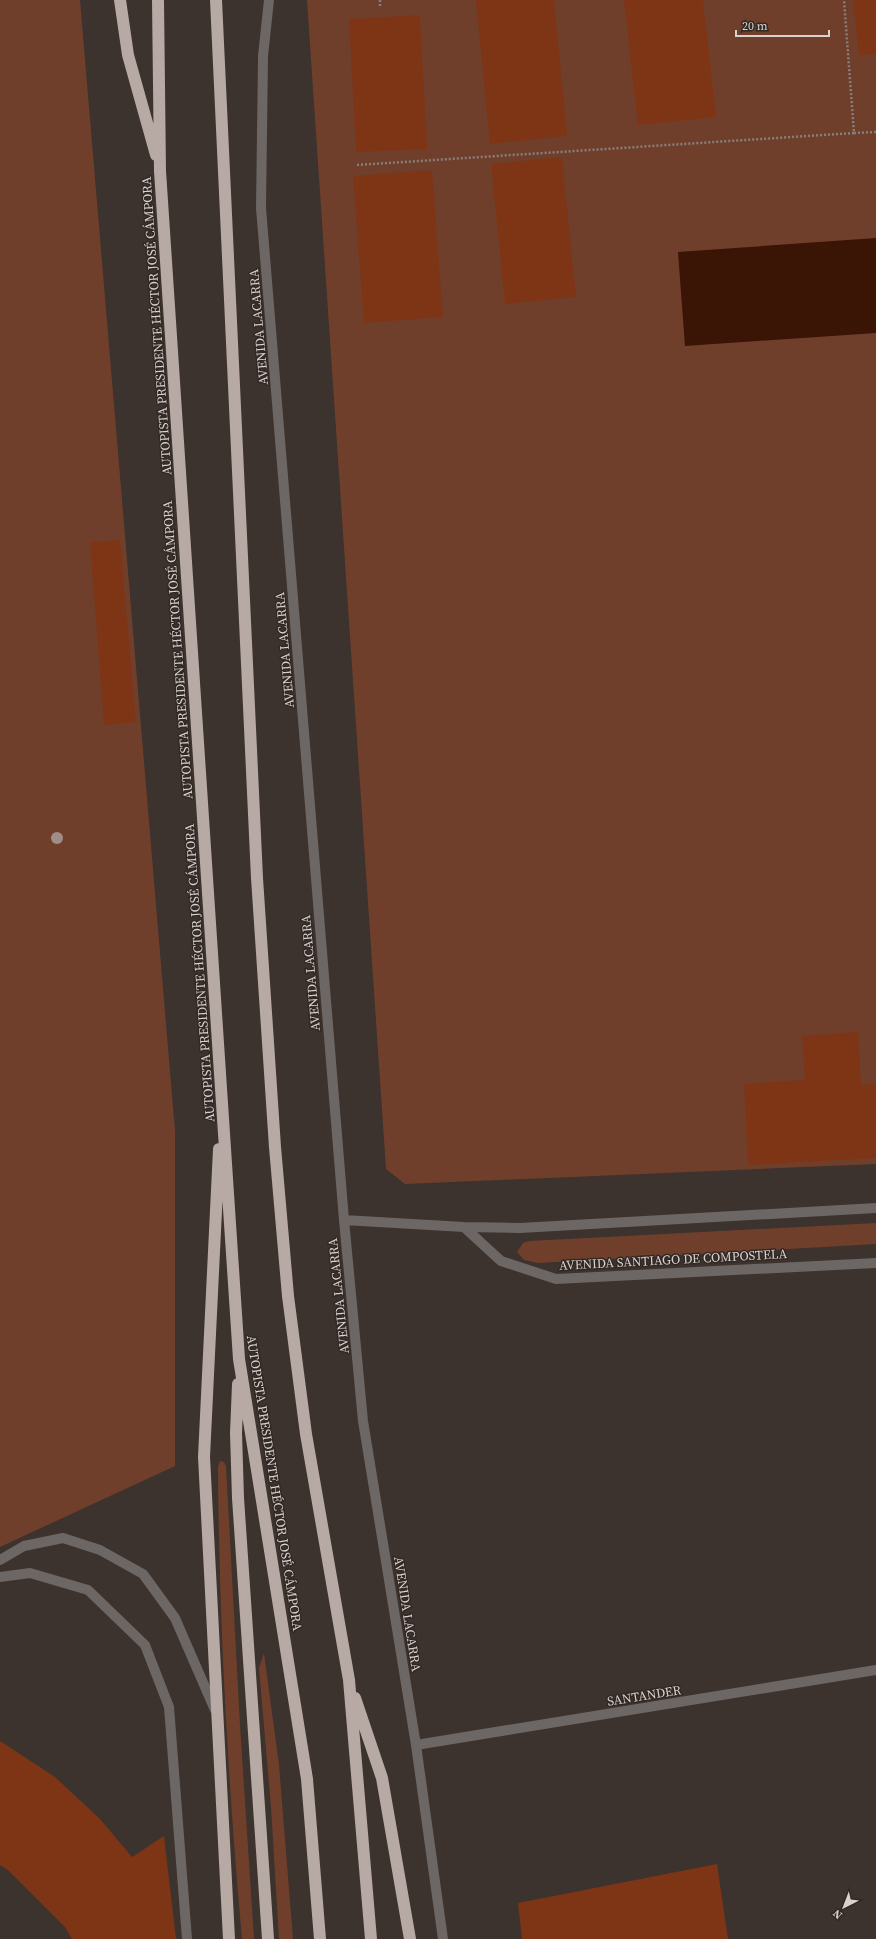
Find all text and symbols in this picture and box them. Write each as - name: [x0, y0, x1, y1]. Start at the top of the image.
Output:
- scale bar: [736, 12, 829, 38]
- text: 20 m: [742, 18, 768, 34]
- street label: AUTOPISTA PRESIDENTE HÉCTOR JOSÉ CÁMPORA: [138, 176, 175, 476]
- street label: AVENIDA LACARRA: [245, 268, 272, 386]
- street label: AUTOPISTA PRESIDENTE HÉCTOR JOSÉ CÁMPORA: [159, 500, 196, 800]
- street label: AVENIDA LACARRA: [271, 591, 298, 709]
- street label: AUTOPISTA PRESIDENTE HÉCTOR JOSÉ CÁMPORA: [181, 823, 218, 1123]
- street label: AVENIDA LACARRA: [297, 914, 324, 1032]
- street label: AVENIDA LACARRA: [324, 1237, 353, 1355]
- street label: AVENIDA SANTIAGO DE COMPOSTELA: [558, 1245, 788, 1274]
- street label: AUTOPISTA PRESIDENTE HÉCTOR JOSÉ CÁMPORA: [243, 1334, 306, 1633]
- street label: AVENIDA LACARRA: [390, 1555, 425, 1673]
- street label: SANTANDER: [606, 1681, 683, 1710]
- north arrow: [824, 1887, 864, 1927]
- text: N: [830, 1906, 846, 1922]

